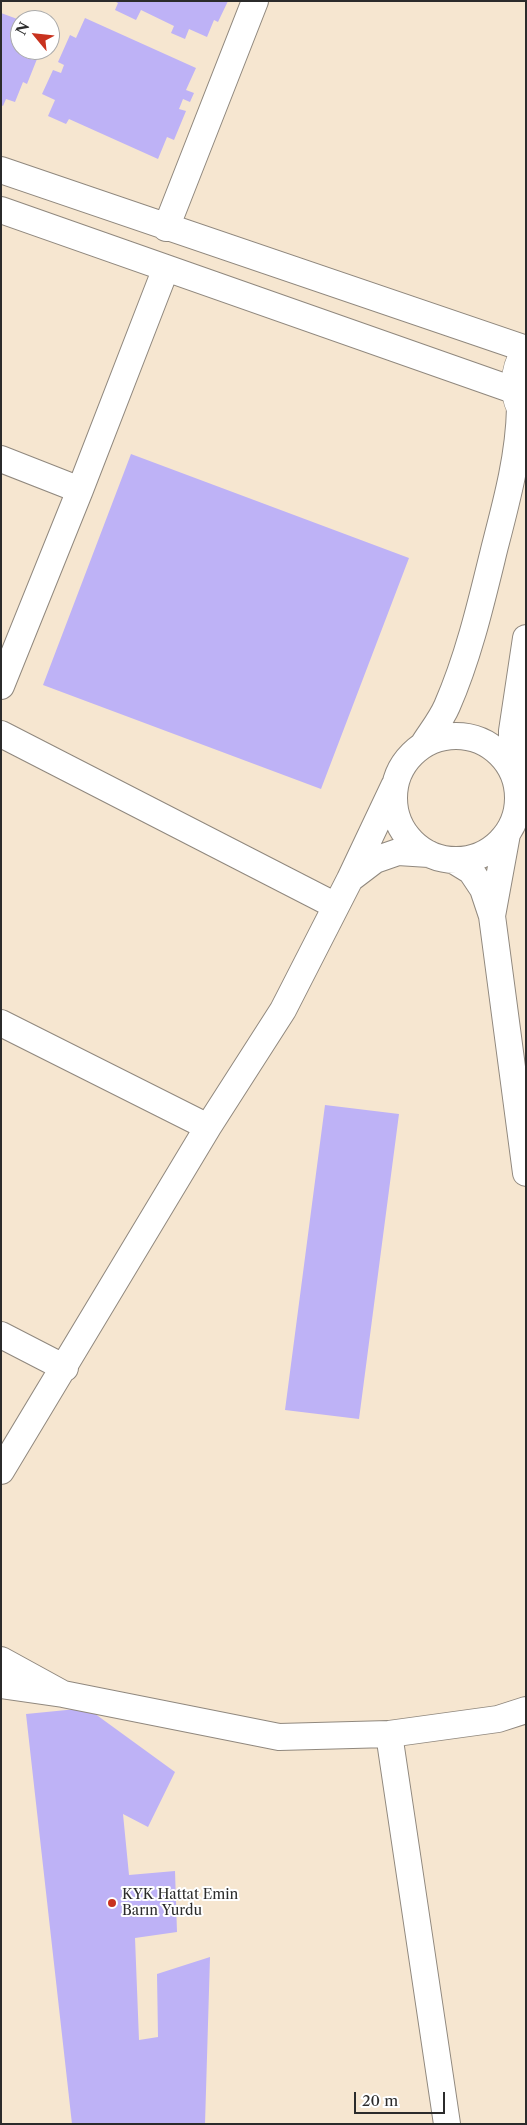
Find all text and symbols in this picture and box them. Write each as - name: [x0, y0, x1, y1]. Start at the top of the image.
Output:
- north arrow: [10, 10, 60, 60]
- text: N: [12, 19, 33, 38]
- place label: KYK Hattat Emin Barın Yurdu: [122, 1887, 238, 1920]
- marker: KYK Hattat Emin Barın Yurdu: [106, 1897, 118, 1909]
- scale bar: [357, 2082, 448, 2114]
- text: 20 m: [362, 2091, 398, 2110]

